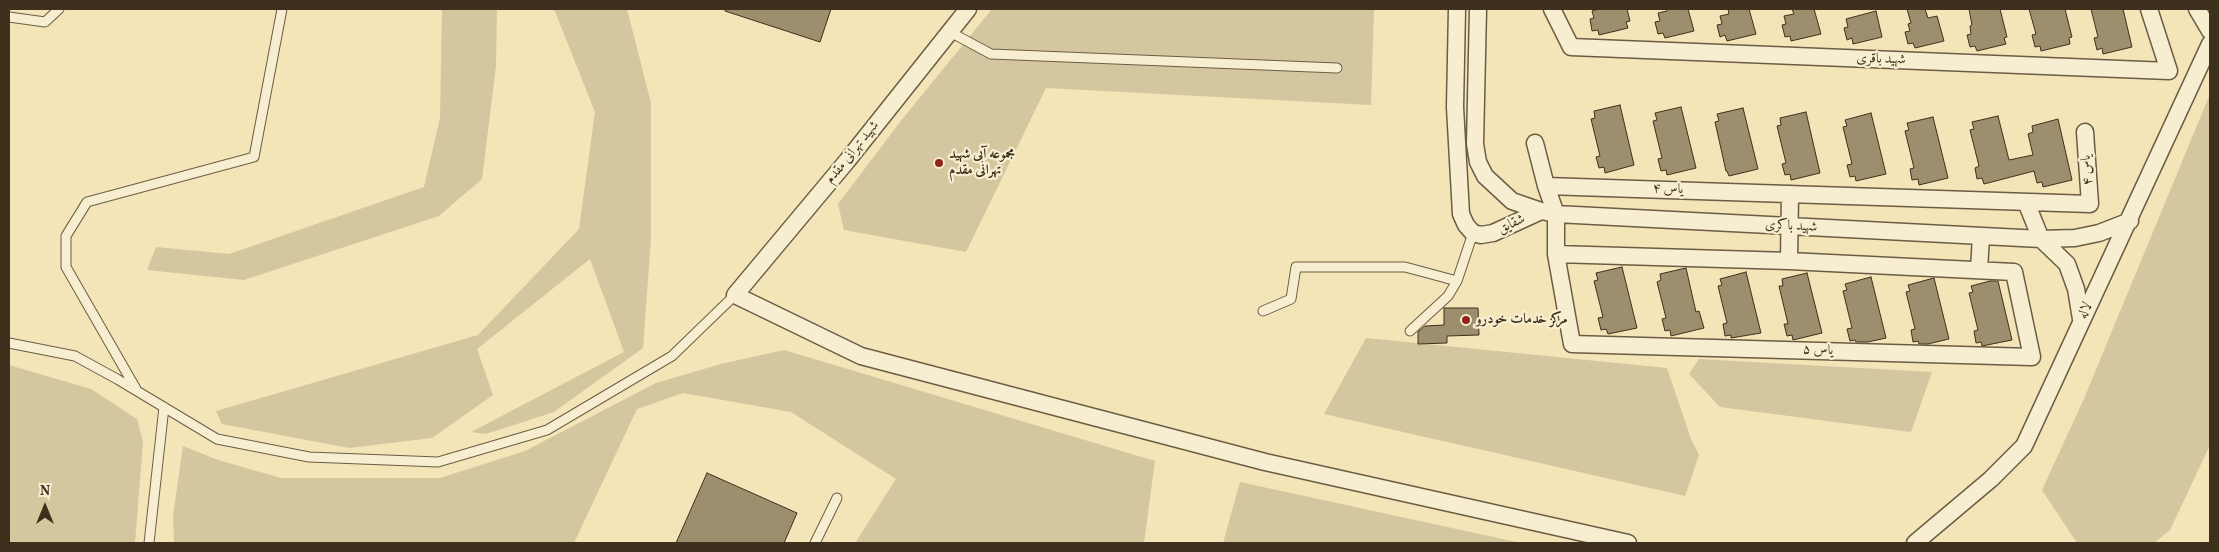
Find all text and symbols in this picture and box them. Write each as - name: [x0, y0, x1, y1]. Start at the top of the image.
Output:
- street label: شهید باقری: [1856, 51, 1906, 69]
- street label: شهید تهرانی مقدم: [823, 118, 883, 188]
- place label: مجموعه آبی شهید تهرانی مقدم: [949, 147, 1015, 180]
- street label: یاس ۴: [2079, 154, 2097, 186]
- marker: مجموعه آبی شهید تهرانی مقدم: [933, 157, 945, 169]
- street label: یاس ۴: [1652, 181, 1684, 199]
- street label: شقایق: [1496, 212, 1528, 238]
- street label: شهید باکری: [1764, 217, 1818, 237]
- street label: لاله: [2075, 300, 2097, 322]
- place label: مرکز خدمات خودرو: [1476, 312, 1568, 328]
- marker: مرکز خدمات خودرو: [1460, 314, 1472, 326]
- street label: یاس ۵: [1802, 342, 1834, 360]
- north arrow: [20, 482, 70, 532]
- text: N: [40, 482, 50, 501]

